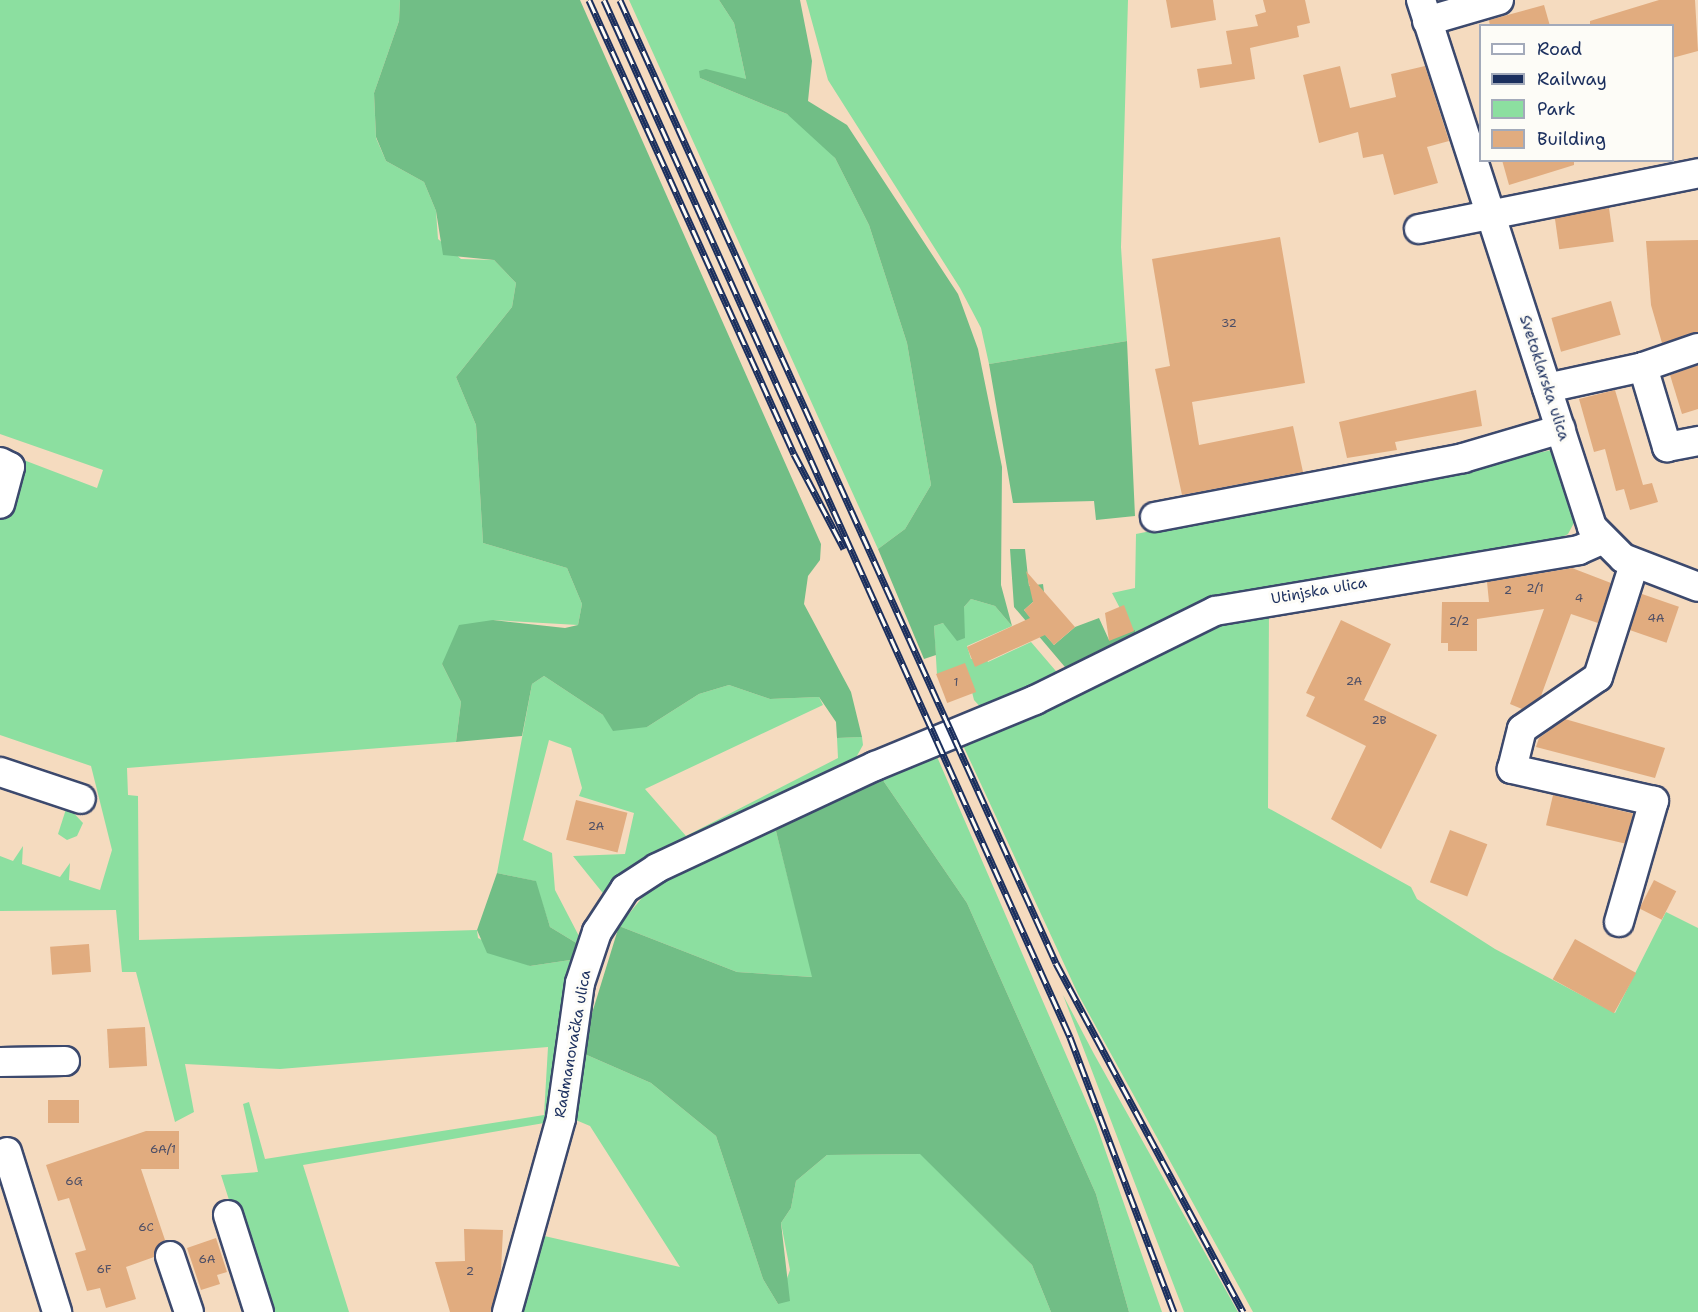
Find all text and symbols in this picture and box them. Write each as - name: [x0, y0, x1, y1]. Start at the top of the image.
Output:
- legend: [1479, 24, 1674, 162]
- text: Road: [1537, 37, 1582, 61]
- text: Railway: [1537, 67, 1607, 91]
- text: Park: [1537, 97, 1576, 121]
- text: Building: [1537, 127, 1606, 151]
- street label: Svetoklarska ulica: [1515, 313, 1573, 443]
- house number: 32: [1221, 317, 1237, 331]
- street label: Utinjska ulica: [1270, 574, 1368, 608]
- house number: 2/1: [1526, 582, 1544, 596]
- house number: 2: [1504, 584, 1512, 598]
- house number: 4: [1575, 592, 1583, 606]
- house number: 4A: [1647, 612, 1665, 626]
- house number: 2/2: [1449, 615, 1469, 629]
- house number: 2A: [1346, 675, 1362, 689]
- house number: 1: [953, 676, 959, 690]
- house number: 2B: [1371, 714, 1387, 728]
- house number: 2A: [588, 820, 604, 834]
- street label: Radmanovačka ulica: [551, 969, 595, 1119]
- house number: 6A/1: [150, 1143, 176, 1157]
- house number: 6G: [65, 1175, 83, 1189]
- house number: 6C: [138, 1221, 154, 1235]
- house number: 6A: [199, 1253, 215, 1267]
- house number: 6F: [96, 1263, 112, 1277]
- house number: 2: [466, 1265, 474, 1279]

